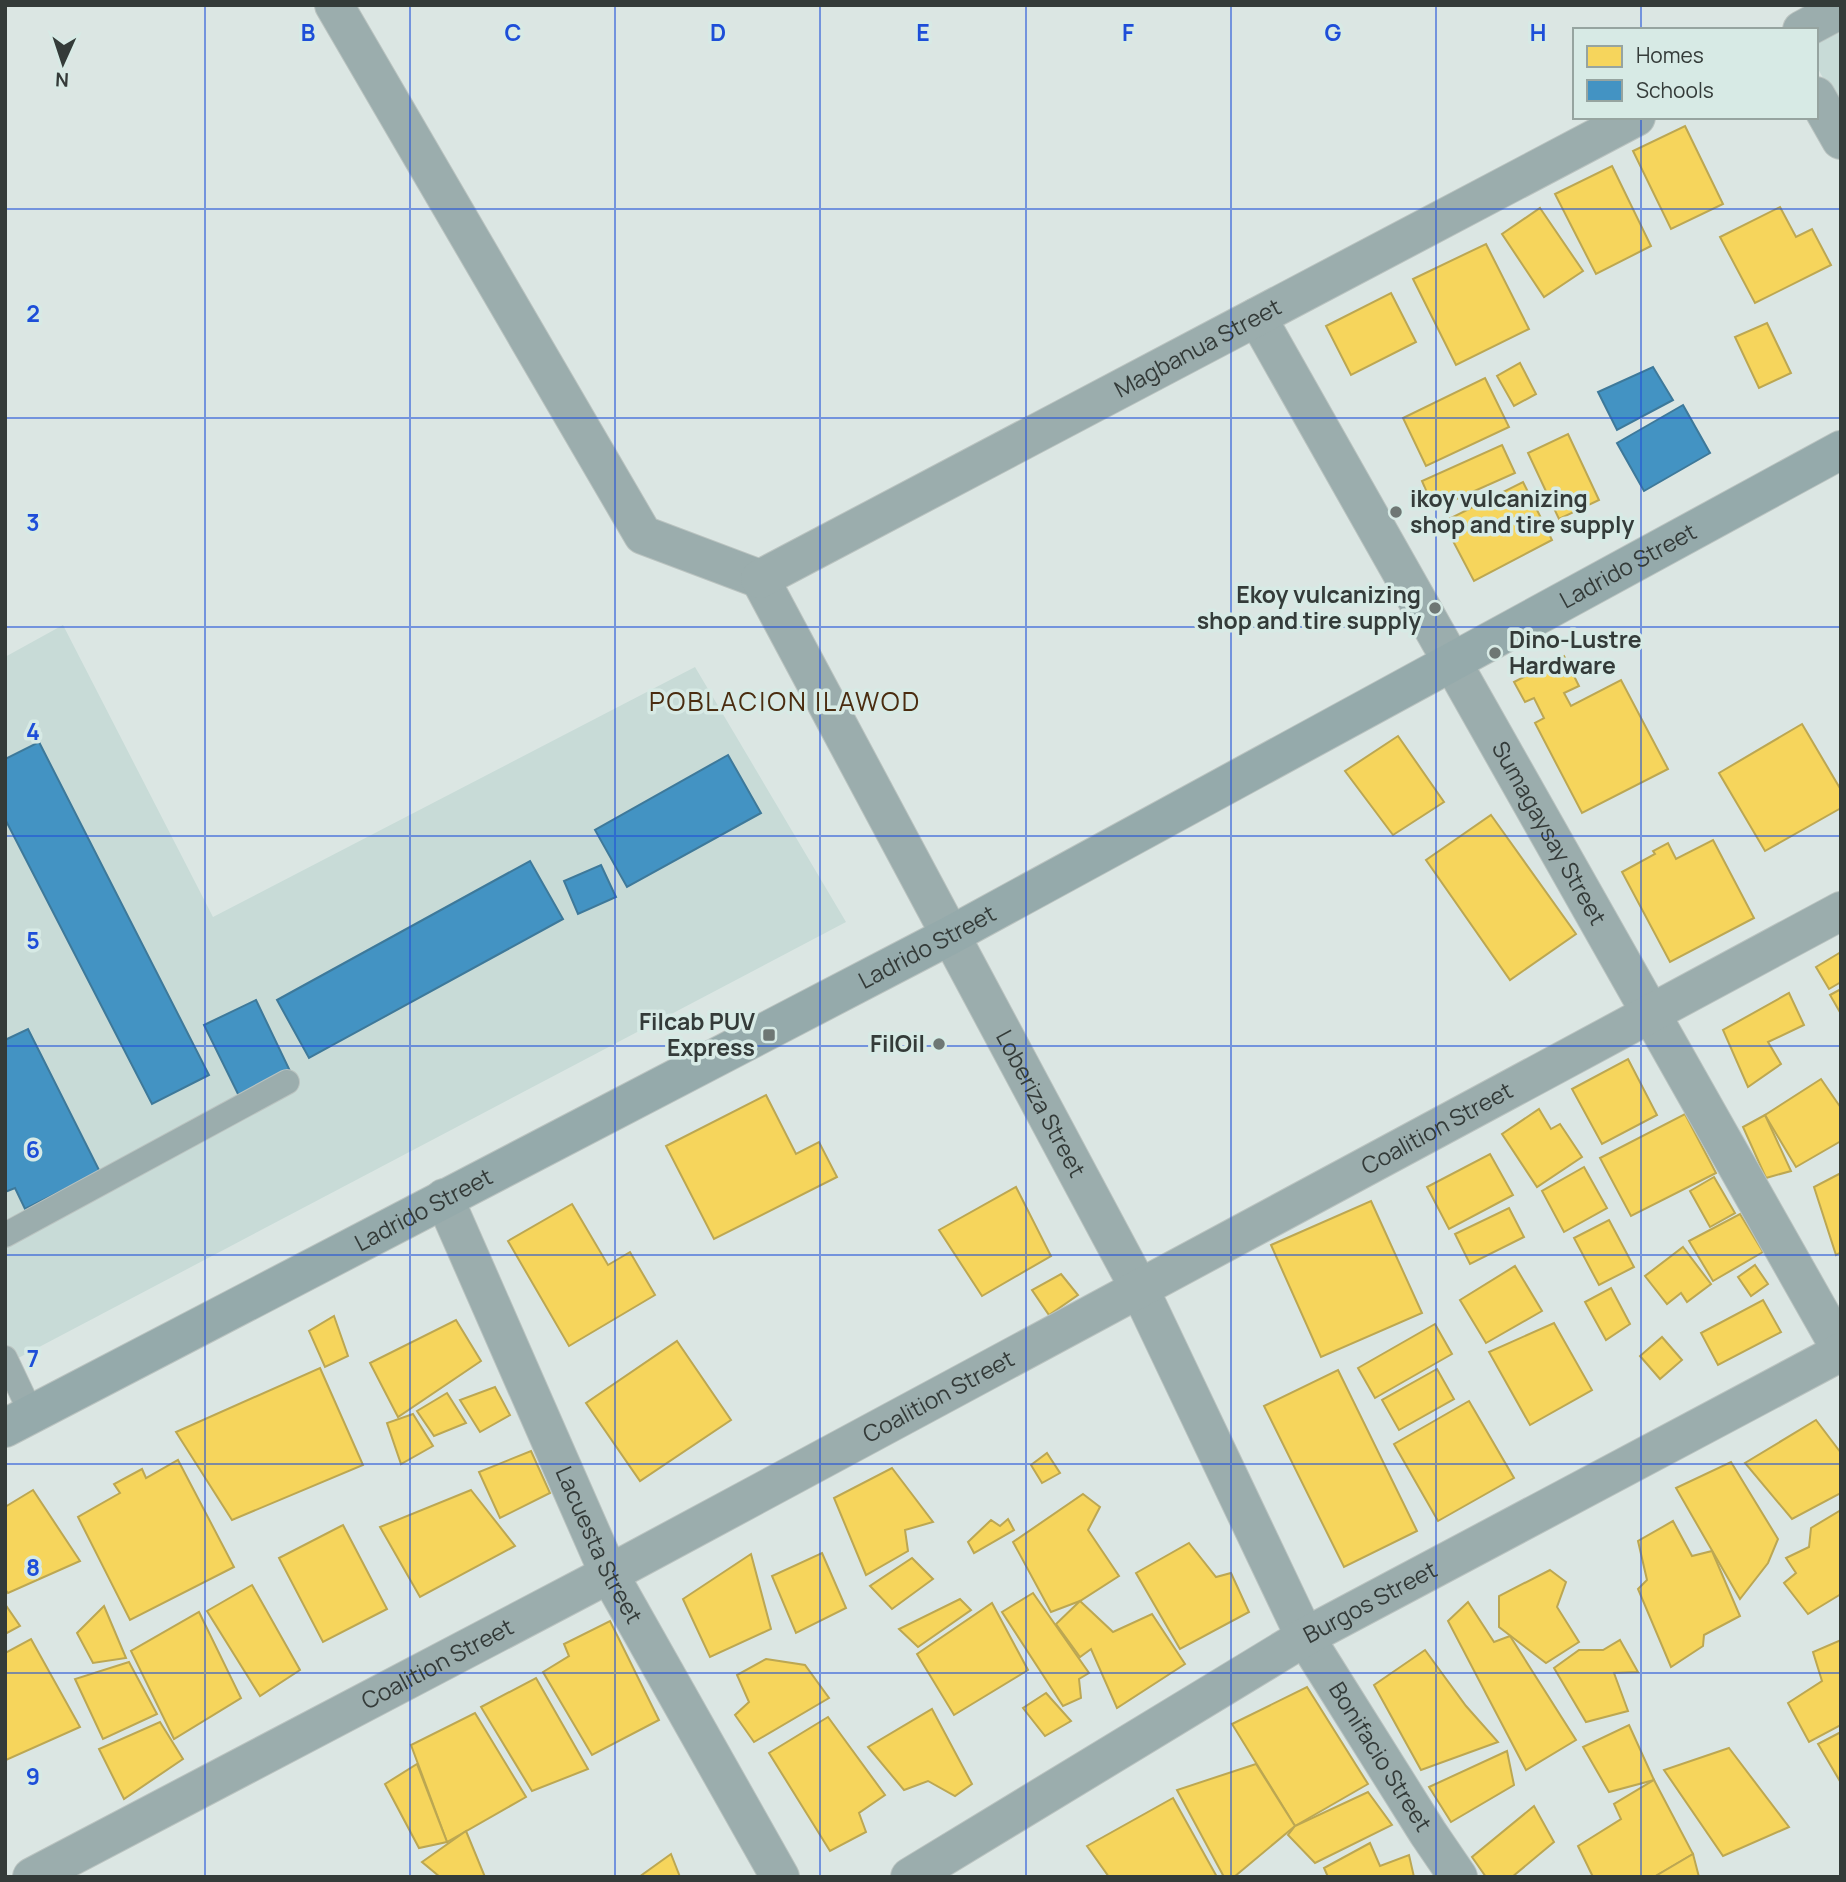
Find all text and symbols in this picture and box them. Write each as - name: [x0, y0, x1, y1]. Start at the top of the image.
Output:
- text: B: [301, 16, 315, 48]
- text: C: [505, 16, 522, 48]
- text: D: [710, 16, 726, 48]
- text: E: [916, 16, 930, 48]
- text: F: [1122, 16, 1134, 48]
- text: G: [1325, 16, 1342, 48]
- text: H: [1530, 16, 1546, 48]
- north arrow: [28, 28, 98, 98]
- legend: [1573, 28, 1818, 119]
- text: Homes: [1636, 41, 1704, 69]
- text: N: [55, 67, 70, 93]
- text: Schools: [1636, 76, 1714, 104]
- street label: Magbanua Street: [1108, 290, 1286, 404]
- text: 2: [26, 297, 40, 329]
- place label: ikoy vulcanizing shop and tire supply: [1410, 482, 1634, 540]
- marker: ikoy vulcanizing shop and tire supply: [1388, 504, 1404, 520]
- text: 3: [26, 506, 40, 538]
- street label: Ladrido Street: [1554, 515, 1702, 615]
- place label: Ekoy vulcanizing shop and tire supply: [1197, 578, 1421, 636]
- marker: Ekoy vulcanizing shop and tire supply: [1427, 600, 1443, 616]
- place label: Dino-Lustre Hardware: [1509, 623, 1642, 681]
- marker: Dino-Lustre Hardware: [1487, 645, 1503, 661]
- district label: POBLACION ILAWOD: [649, 683, 921, 719]
- text: 4: [26, 715, 40, 747]
- street label: Sumagaysay Street: [1485, 735, 1614, 930]
- street label: Ladrido Street: [852, 897, 1001, 996]
- text: 5: [26, 924, 40, 956]
- place label: Filcab PUV Express: [639, 1005, 755, 1063]
- street label: Loberiza Street: [989, 1024, 1094, 1183]
- marker: Filcab PUV Express: [761, 1027, 777, 1043]
- place label: FilOil: [870, 1027, 925, 1059]
- marker: FilOil: [931, 1036, 947, 1052]
- street label: Coalition Street: [1355, 1074, 1518, 1181]
- text: 6: [26, 1133, 40, 1165]
- street label: Ladrido Street: [349, 1160, 498, 1258]
- text: 7: [27, 1342, 39, 1374]
- street label: Coalition Street: [857, 1342, 1020, 1450]
- street label: Lacuesta Street: [549, 1461, 651, 1629]
- text: 8: [26, 1551, 40, 1583]
- street label: Burgos Street: [1297, 1553, 1442, 1650]
- street label: Coalition Street: [355, 1610, 519, 1716]
- street label: Bonifacio Street: [1322, 1676, 1440, 1837]
- text: 9: [26, 1760, 40, 1792]

